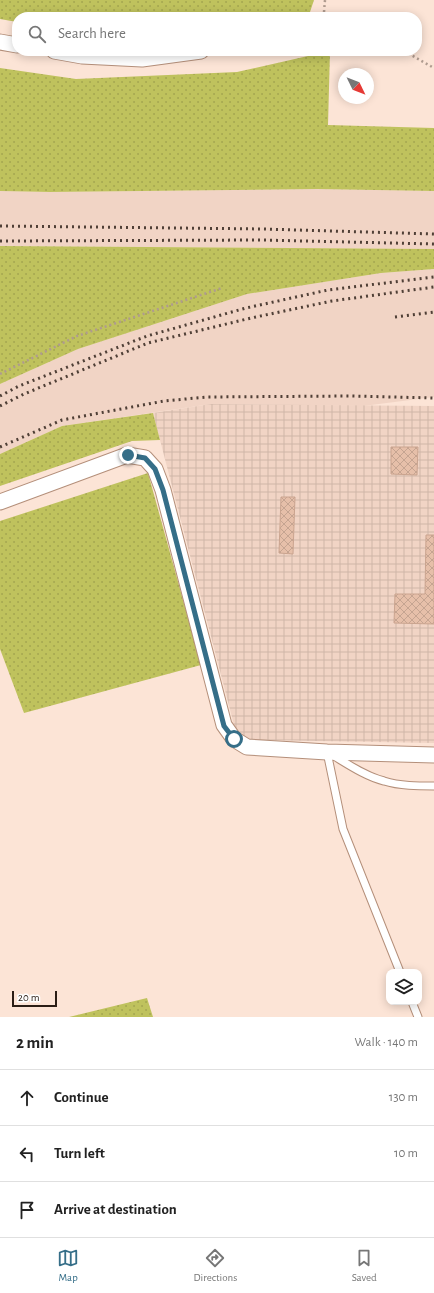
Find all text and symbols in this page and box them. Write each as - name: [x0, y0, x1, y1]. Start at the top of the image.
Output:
- search box: [12, 12, 422, 56]
- icon: search: [26, 23, 48, 45]
- text: Search here: [58, 26, 126, 41]
- north arrow: [338, 68, 374, 104]
- route end: [119, 446, 137, 464]
- route start: [225, 730, 243, 748]
- map controls: [386, 969, 422, 1005]
- button: layers: [386, 969, 422, 1005]
- scale bar: [12, 989, 57, 1008]
- text: 20 m: [18, 992, 39, 1003]
- text: 2 min: [16, 1034, 54, 1051]
- text: Walk · 140 m: [355, 1036, 418, 1049]
- icon: ahead: [16, 1087, 38, 1109]
- text: Continue: [54, 1090, 109, 1105]
- text: 130 m: [389, 1091, 418, 1104]
- icon: left: [16, 1143, 38, 1165]
- text: Turn left: [54, 1146, 105, 1161]
- text: 10 m: [394, 1147, 418, 1160]
- icon: arrive: [16, 1199, 38, 1221]
- text: Arrive at destination: [54, 1202, 177, 1217]
- tab: Map: [57, 1247, 79, 1284]
- tab: Directions: [193, 1247, 237, 1284]
- tab: Saved: [352, 1247, 377, 1284]

